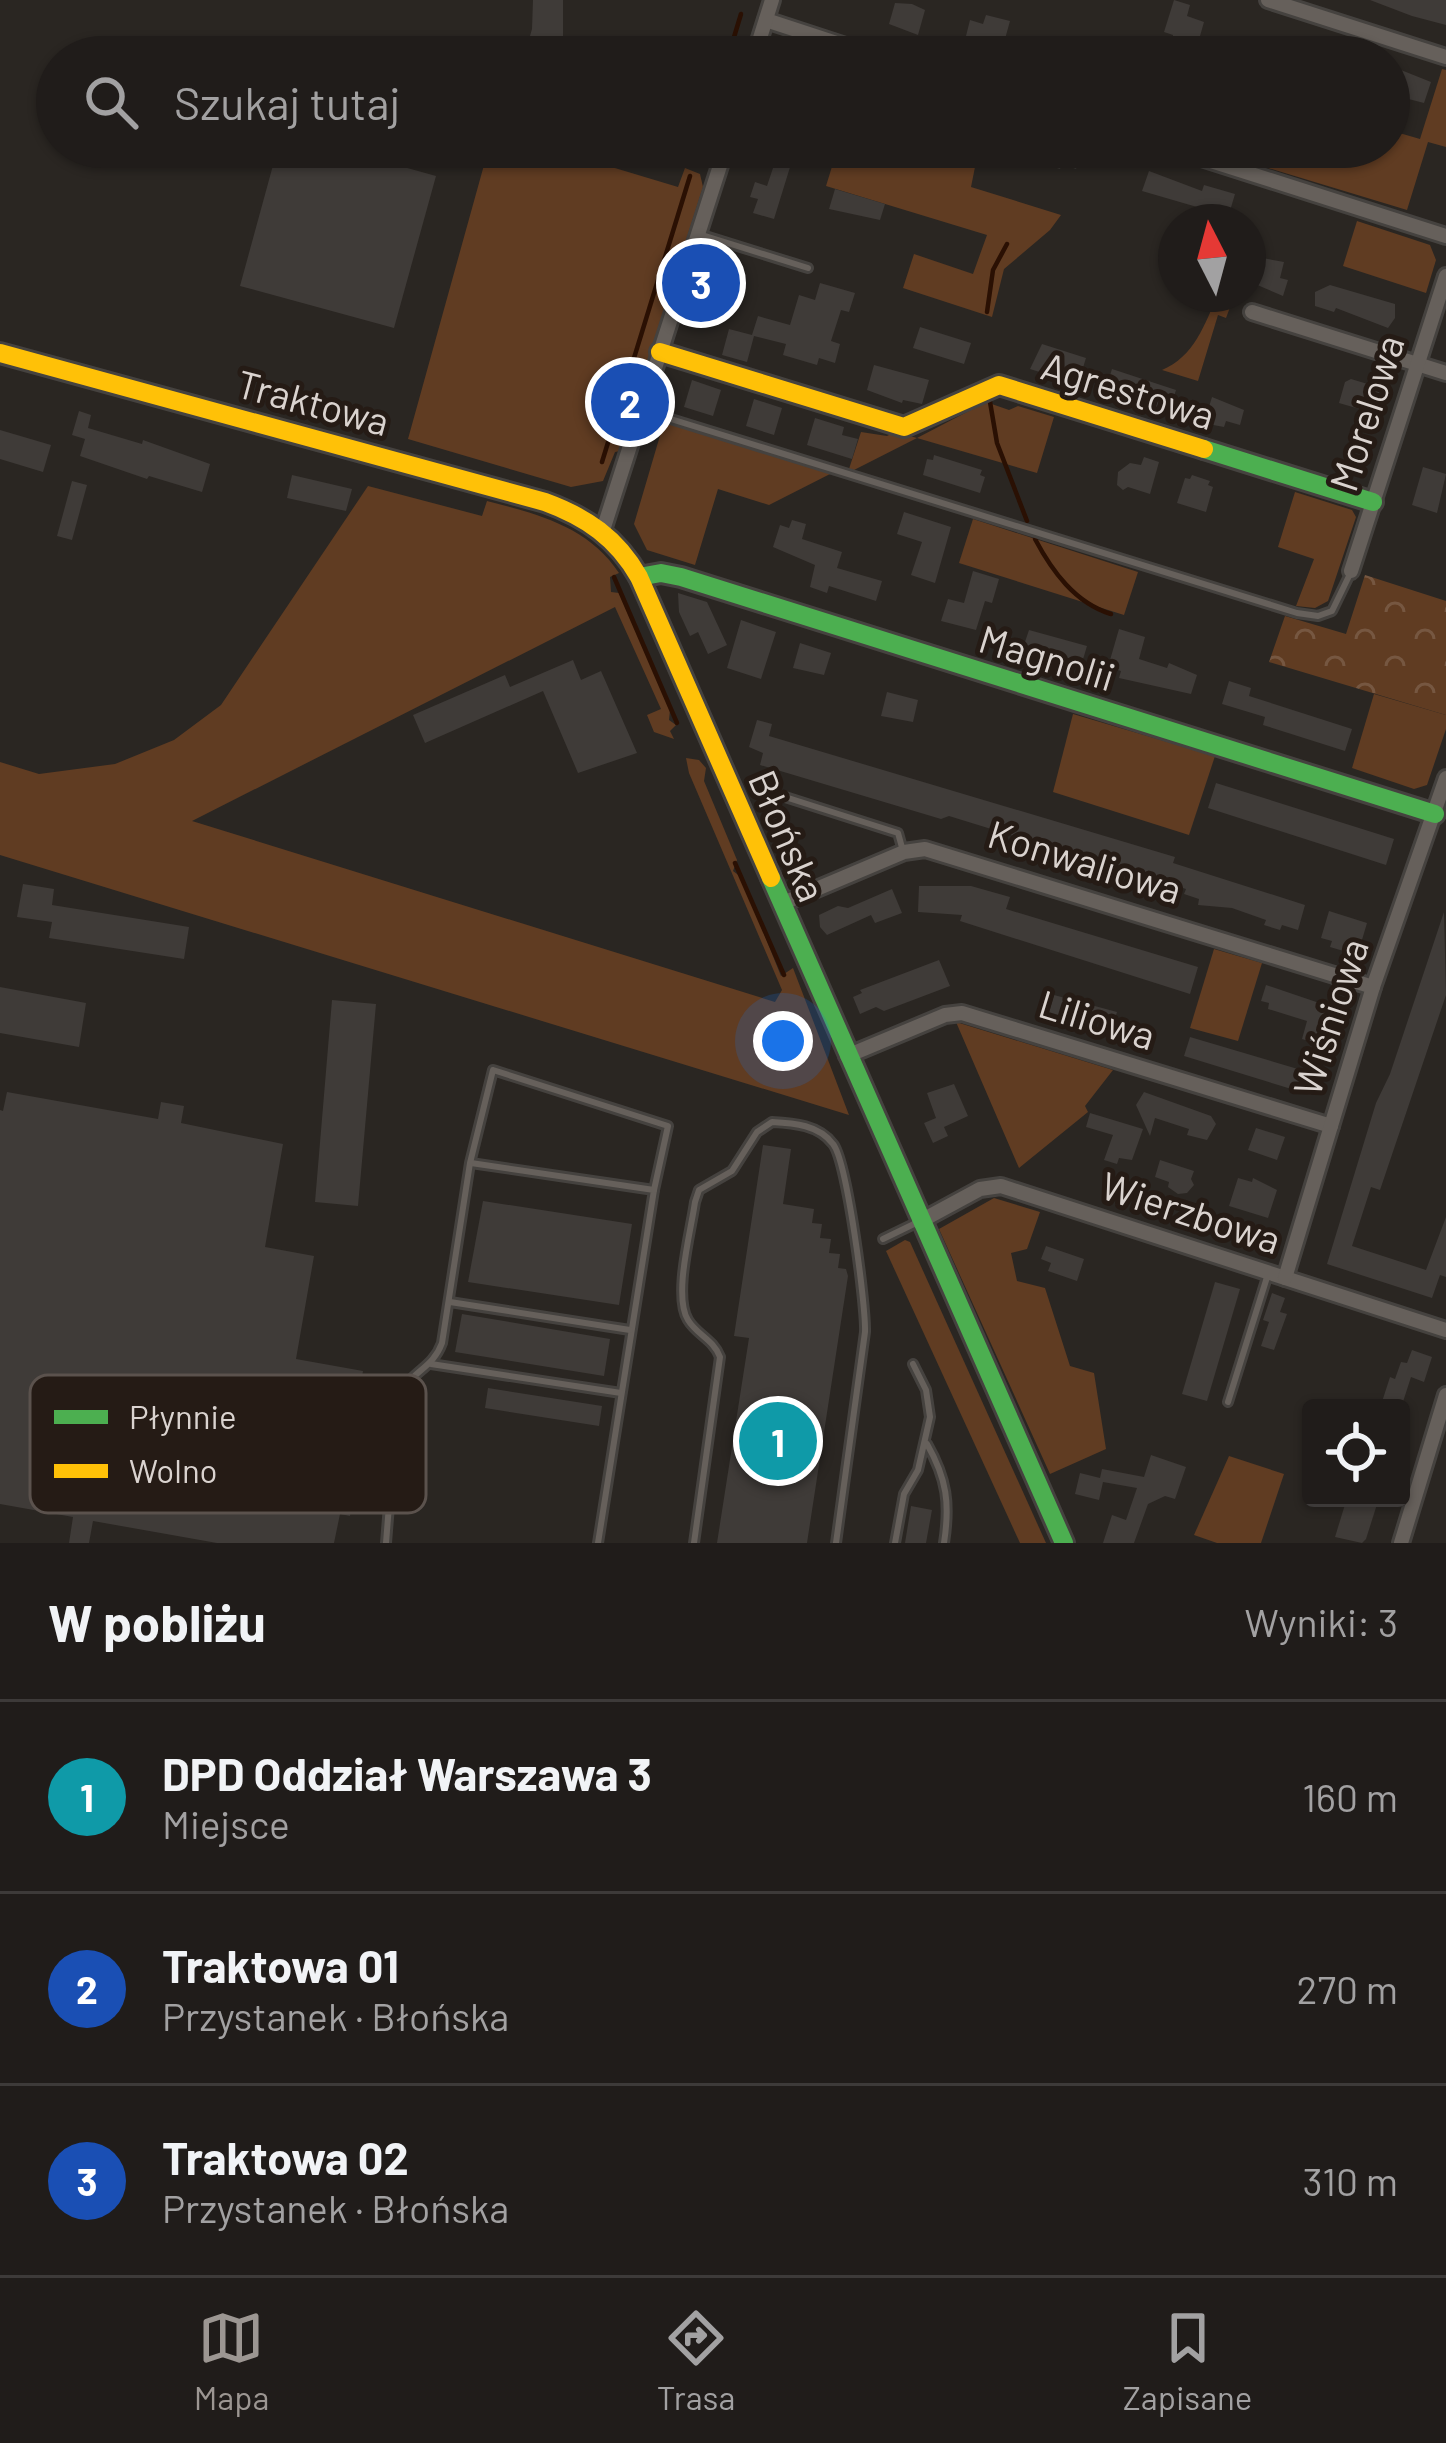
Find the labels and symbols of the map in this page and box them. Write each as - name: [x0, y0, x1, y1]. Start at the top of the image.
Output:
- north arrow: [1158, 204, 1266, 312]
- pin: 3: [662, 238, 740, 328]
- street label: Morelowa: [1318, 329, 1413, 496]
- street label: Agrestowa: [1036, 341, 1221, 438]
- pin: 2: [591, 357, 669, 447]
- street label: Traktowa: [232, 359, 395, 444]
- street label: Magnolii: [974, 614, 1121, 699]
- street label: Błońska: [740, 763, 837, 908]
- street label: Konwaliowa: [983, 809, 1188, 912]
- street label: Wiśniowa: [1282, 932, 1377, 1101]
- street label: Liliowa: [1034, 979, 1161, 1058]
- your location: [753, 1011, 813, 1071]
- street label: Wierzbowa: [1096, 1161, 1287, 1263]
- legend: [30, 1375, 426, 1513]
- text: Płynnie: [129, 1396, 237, 1436]
- pin: 1: [739, 1396, 817, 1486]
- text: Wolno: [129, 1450, 217, 1490]

